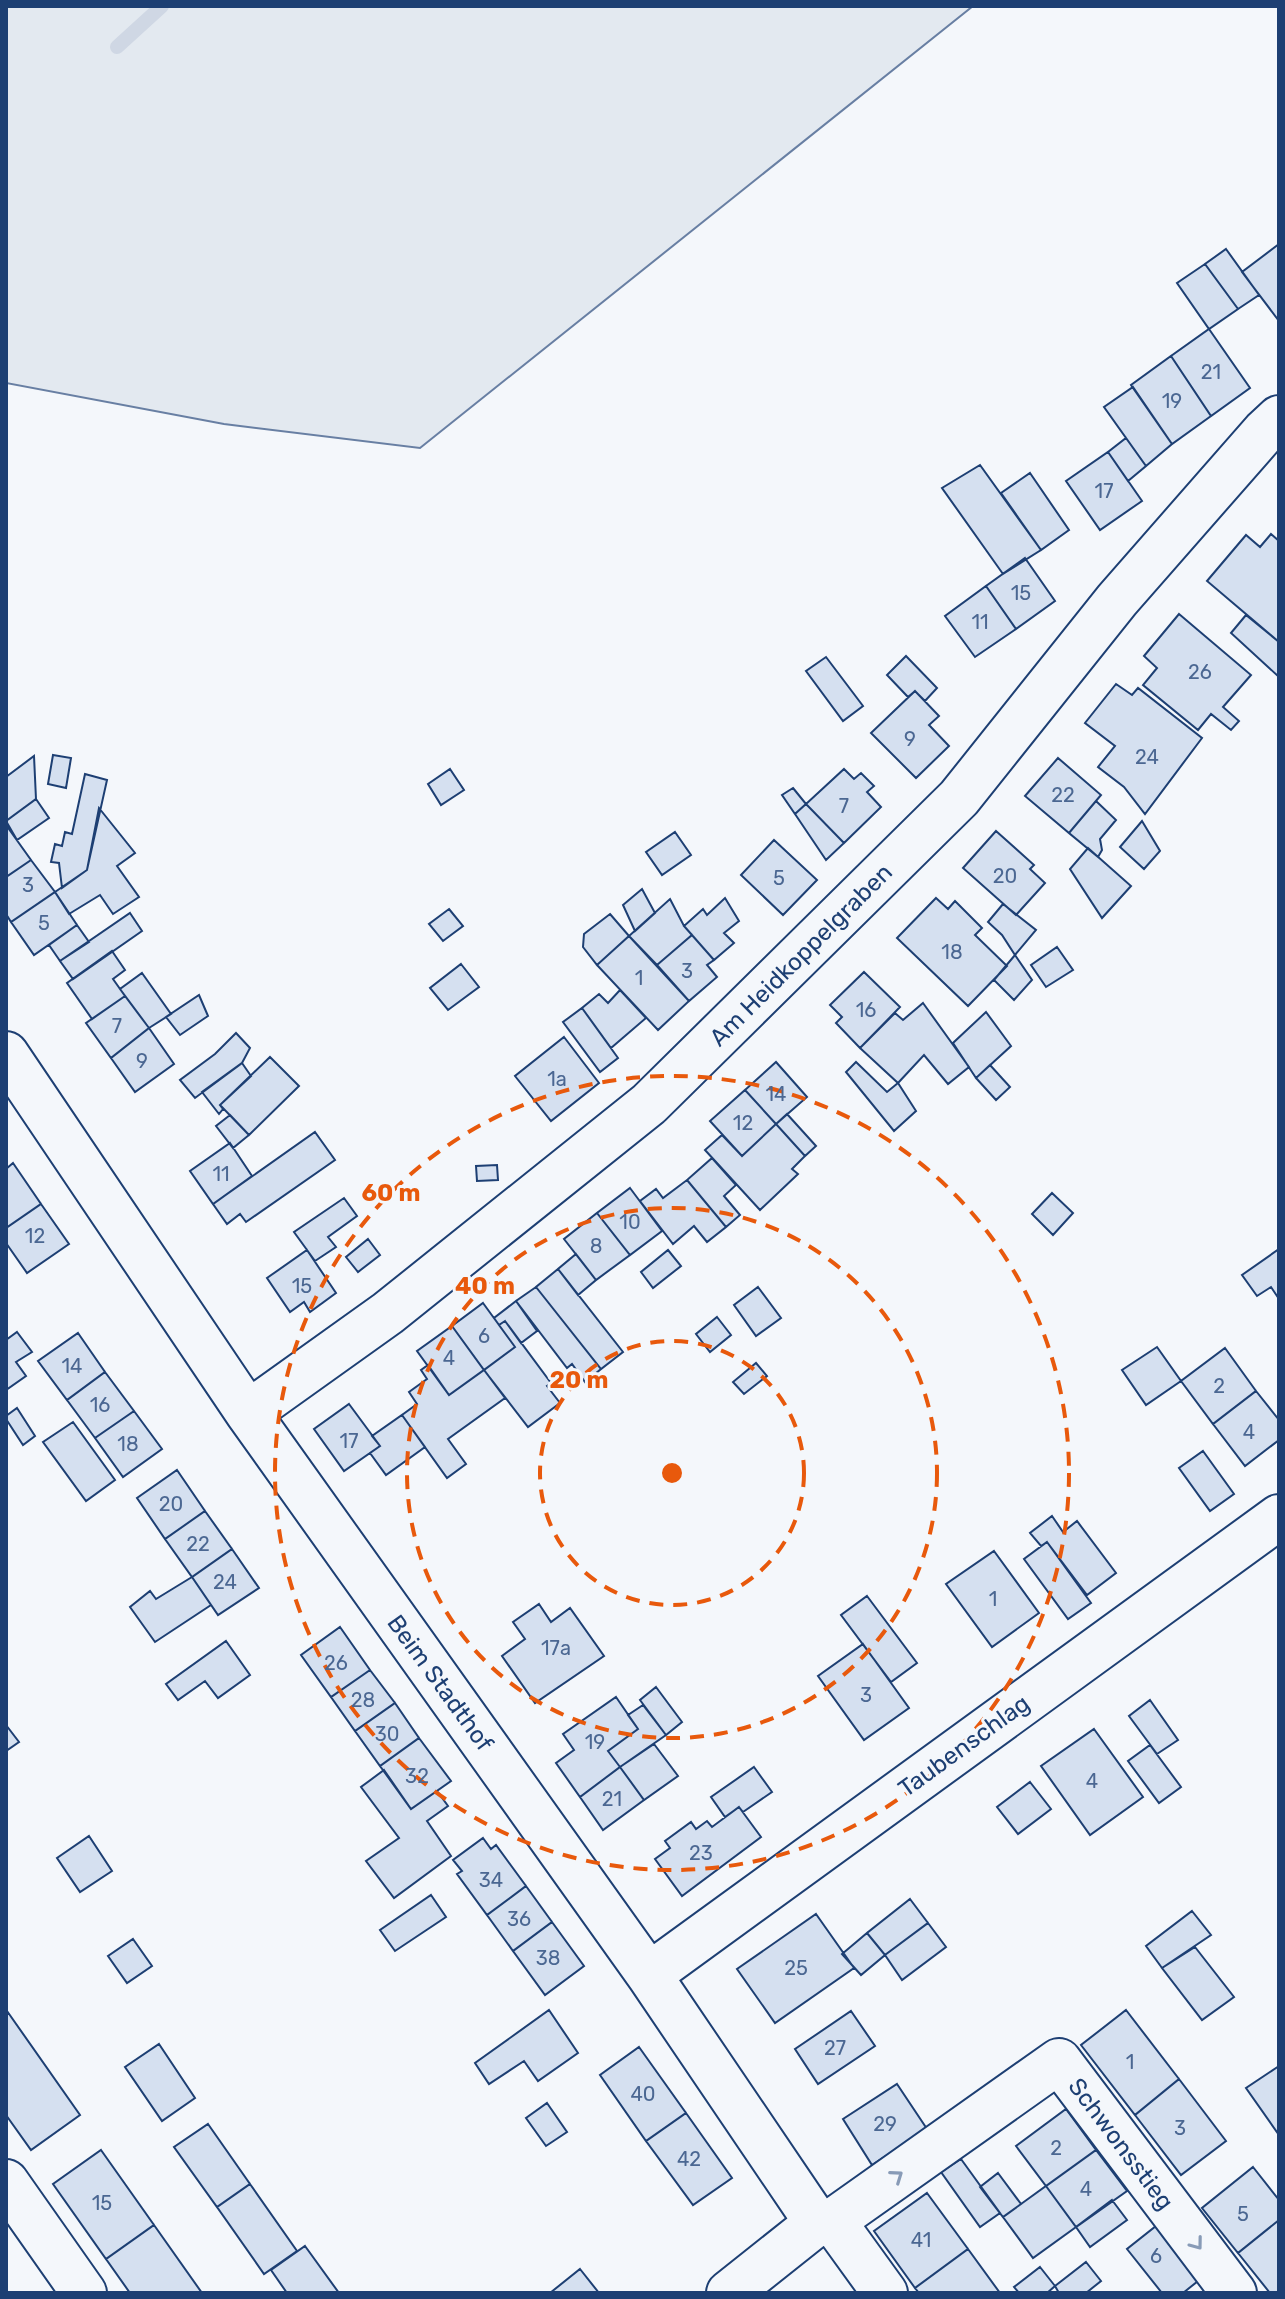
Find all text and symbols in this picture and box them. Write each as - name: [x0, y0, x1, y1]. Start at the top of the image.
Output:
- house number: 21: [1201, 360, 1221, 384]
- house number: 19: [1162, 389, 1182, 413]
- house number: 17: [1095, 479, 1113, 503]
- house number: 15: [1011, 581, 1031, 605]
- house number: 11: [971, 610, 989, 634]
- house number: 26: [1188, 660, 1212, 684]
- house number: 9: [904, 727, 916, 751]
- house number: 24: [1135, 745, 1159, 769]
- house number: 22: [1051, 783, 1075, 807]
- house number: 7: [839, 794, 849, 818]
- street label: Am Heidkoppelgraben: [704, 858, 898, 1052]
- house number: 20: [993, 864, 1017, 888]
- house number: 5: [773, 866, 785, 890]
- house number: 3: [22, 873, 34, 897]
- house number: 5: [38, 911, 50, 935]
- house number: 18: [941, 940, 963, 964]
- house number: 3: [681, 959, 693, 983]
- house number: 1: [635, 966, 643, 990]
- house number: 16: [856, 998, 876, 1022]
- house number: 7: [112, 1014, 122, 1038]
- house number: 9: [136, 1049, 148, 1073]
- house number: 1a: [547, 1067, 567, 1091]
- house number: 14: [766, 1082, 786, 1106]
- house number: 12: [733, 1111, 753, 1135]
- house number: 11: [212, 1162, 230, 1186]
- text: 60 m: [361, 1179, 421, 1207]
- house number: 10: [619, 1210, 641, 1234]
- house number: 12: [25, 1224, 45, 1248]
- house number: 8: [590, 1234, 602, 1258]
- text: 40 m: [455, 1272, 515, 1300]
- house number: 15: [292, 1274, 312, 1298]
- house number: 6: [478, 1324, 490, 1348]
- house number: 4: [443, 1346, 455, 1370]
- house number: 14: [62, 1354, 82, 1378]
- text: 20 m: [549, 1366, 609, 1394]
- house number: 2: [1213, 1374, 1225, 1398]
- house number: 16: [90, 1393, 110, 1417]
- house number: 4: [1243, 1420, 1255, 1444]
- house number: 17: [340, 1429, 358, 1453]
- house number: 18: [117, 1432, 139, 1456]
- centre of rings: [658, 1459, 686, 1487]
- house number: 20: [159, 1492, 183, 1516]
- house number: 22: [186, 1532, 210, 1556]
- house number: 24: [213, 1570, 237, 1594]
- house number: 1: [989, 1587, 997, 1611]
- street label: Beim Stadthof: [381, 1610, 499, 1757]
- house number: 17a: [541, 1636, 571, 1660]
- house number: 26: [324, 1651, 348, 1675]
- house number: 3: [860, 1683, 872, 1707]
- house number: 28: [351, 1688, 375, 1712]
- street label: Taubenschlag: [893, 1689, 1035, 1803]
- house number: 30: [375, 1722, 399, 1746]
- house number: 19: [585, 1730, 605, 1754]
- house number: 32: [405, 1764, 429, 1788]
- house number: 4: [1086, 1769, 1098, 1793]
- house number: 21: [602, 1787, 622, 1811]
- house number: 23: [689, 1841, 713, 1865]
- house number: 34: [479, 1868, 503, 1892]
- house number: 36: [507, 1907, 531, 1931]
- house number: 38: [536, 1946, 560, 1970]
- house number: 25: [784, 1956, 808, 1980]
- house number: 27: [824, 2036, 846, 2060]
- house number: 1: [1126, 2050, 1134, 2074]
- street label: Schwonsstieg: [1062, 2073, 1180, 2215]
- house number: 40: [630, 2082, 656, 2106]
- house number: 29: [873, 2112, 897, 2136]
- house number: 3: [1174, 2116, 1186, 2140]
- house number: 2: [1050, 2136, 1062, 2160]
- house number: 42: [677, 2147, 701, 2171]
- one-way arrow: [888, 2171, 902, 2186]
- house number: 4: [1080, 2177, 1092, 2201]
- house number: 15: [92, 2191, 112, 2215]
- house number: 5: [1237, 2202, 1249, 2226]
- house number: 41: [911, 2228, 931, 2252]
- one-way arrow: [1188, 2236, 1202, 2250]
- house number: 6: [1150, 2244, 1162, 2268]

